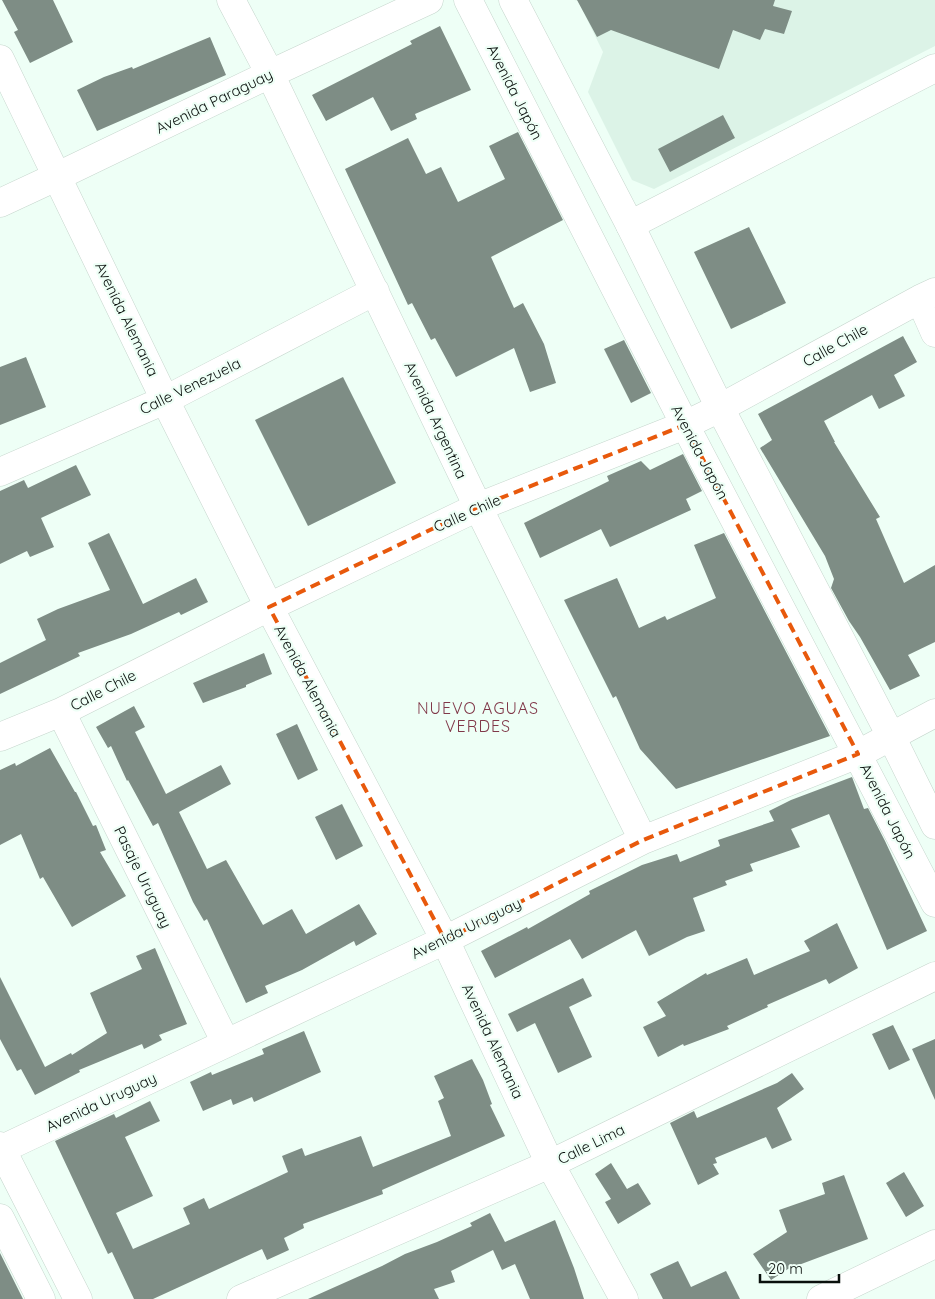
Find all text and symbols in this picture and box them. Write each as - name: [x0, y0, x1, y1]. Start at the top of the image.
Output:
- street label: Avenida Japón: [483, 41, 547, 143]
- street label: Avenida Paraguay: [152, 64, 276, 138]
- street label: Avenida Alemania: [91, 259, 163, 379]
- street label: Calle Chile: [799, 319, 871, 371]
- street label: Calle Venezuela: [136, 353, 244, 419]
- street label: Avenida Argentina: [400, 358, 472, 482]
- street label: Avenida Japón: [667, 402, 733, 502]
- street label: Calle Chile: [430, 490, 504, 536]
- street label: Avenida Alemania: [270, 621, 346, 741]
- street label: Calle Chile: [67, 665, 139, 715]
- district label: NUEVO AGUAS VERDES: [417, 698, 539, 736]
- street label: Avenida Japón: [856, 760, 920, 862]
- street label: Pasaje Uruguay: [110, 823, 176, 931]
- street label: Avenida Uruguay: [408, 893, 524, 963]
- street label: Avenida Alemania: [458, 980, 528, 1102]
- street label: Avenida Uruguay: [43, 1068, 159, 1136]
- street label: Calle Lima: [554, 1120, 628, 1168]
- scale bar: [760, 1252, 839, 1284]
- text: 20 m: [768, 1259, 803, 1278]

